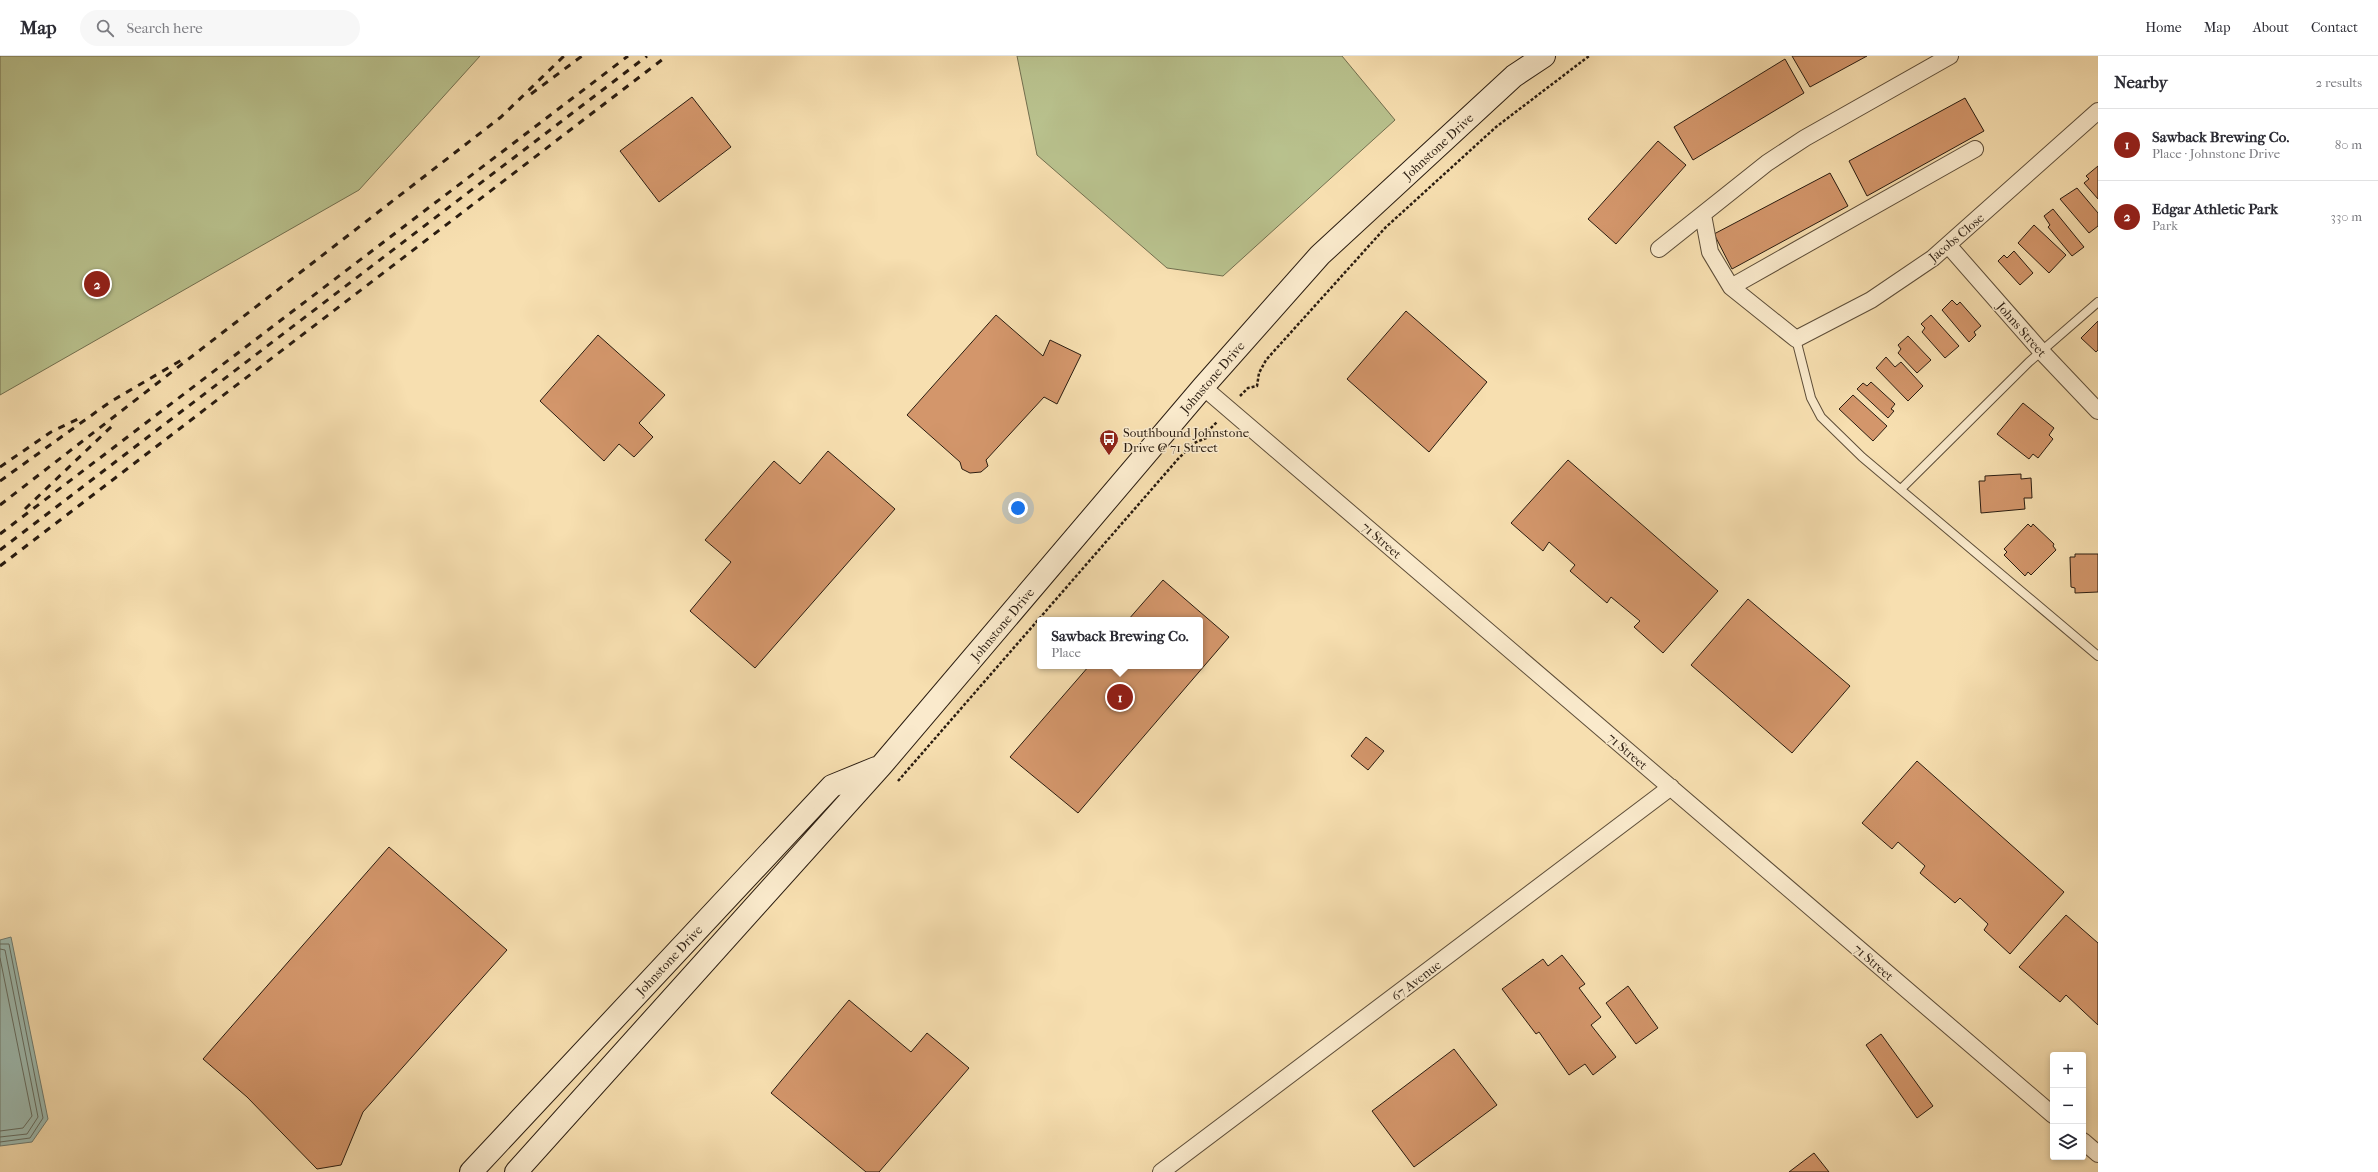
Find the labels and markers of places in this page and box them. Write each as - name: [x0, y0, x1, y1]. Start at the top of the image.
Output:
- pin: 2: [84, 269, 110, 299]
- place label: Southbound Johnstone Drive @ 71 Street: [1123, 425, 1250, 455]
- bus stop icon: Southbound Johnstone Drive @ 71 Street: [1098, 428, 1120, 456]
- pin: 1: [1107, 682, 1133, 712]

